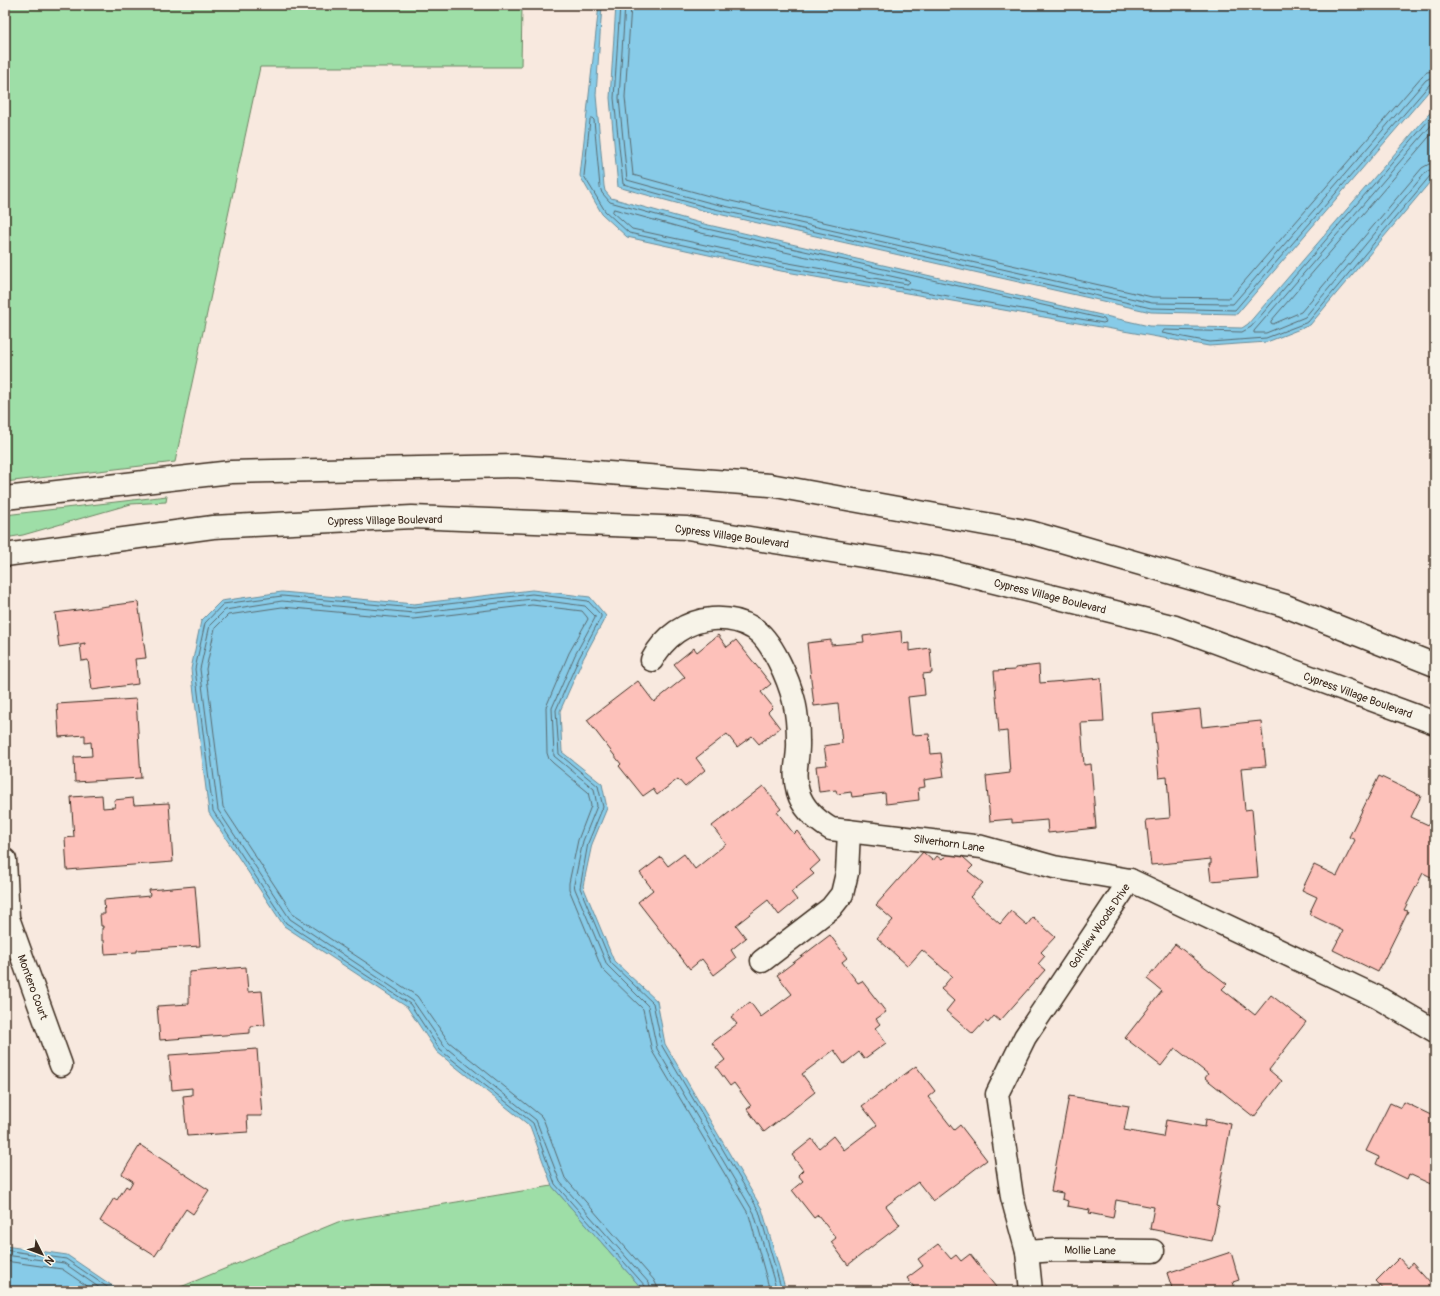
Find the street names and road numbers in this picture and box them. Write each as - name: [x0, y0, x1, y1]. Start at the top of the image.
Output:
- street label: Cypress Village Boulevard: [327, 513, 443, 528]
- street label: Cypress Village Boulevard: [674, 522, 790, 551]
- street label: Cypress Village Boulevard: [992, 576, 1107, 617]
- street label: Cypress Village Boulevard: [1302, 670, 1414, 721]
- street label: Silverhorn Lane: [913, 832, 986, 855]
- street label: Golfview Woods Drive: [1066, 881, 1133, 971]
- street label: Montero Court: [15, 953, 51, 1022]
- street label: Mollie Lane: [1064, 1244, 1116, 1257]

